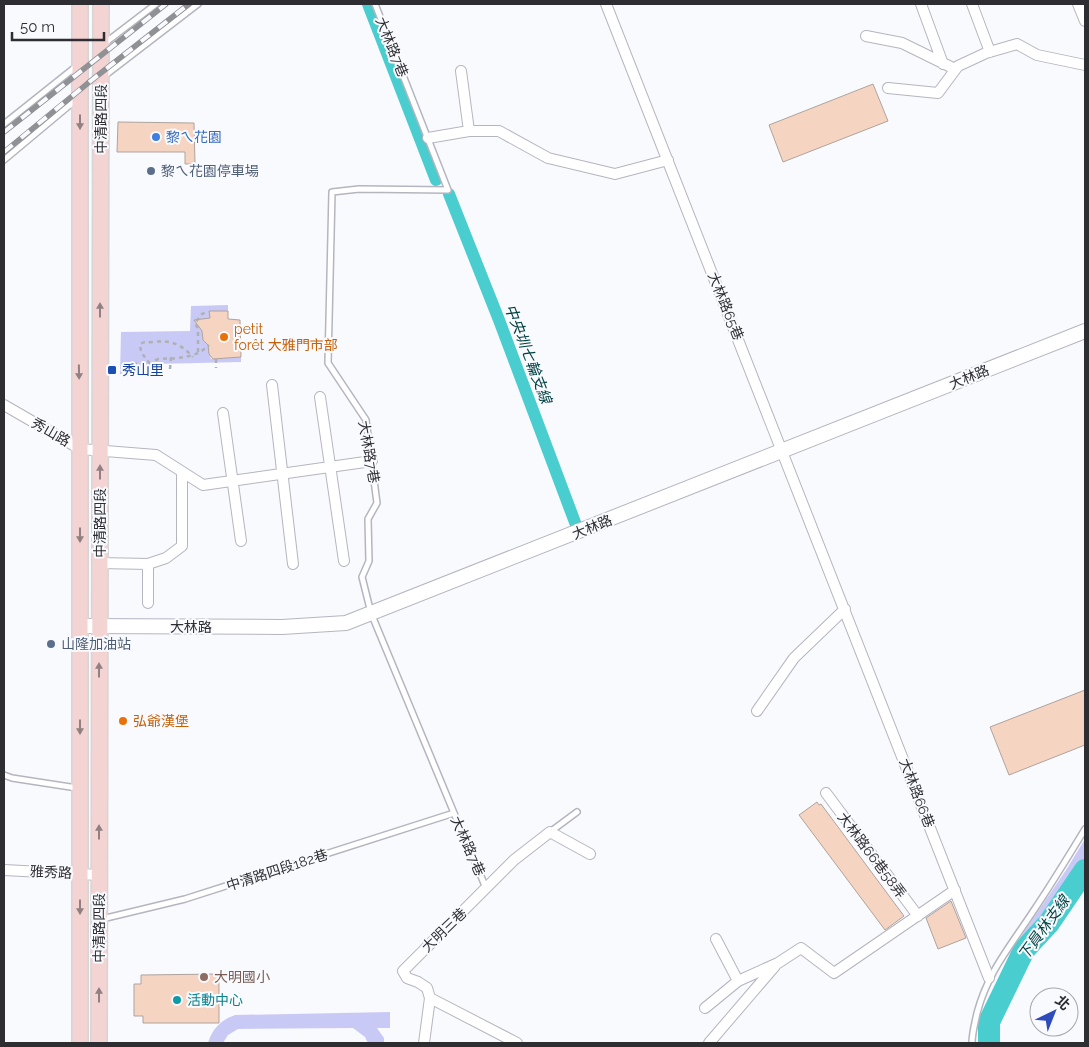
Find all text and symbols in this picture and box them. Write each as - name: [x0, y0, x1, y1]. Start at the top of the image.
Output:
- scale bar: [12, 10, 105, 42]
- street label: 大林路7巷: [373, 15, 411, 79]
- text: 50 m: [20, 18, 55, 36]
- street label: 中清路四段: [93, 84, 109, 154]
- one-way arrow: [76, 115, 84, 131]
- place label: 黎ㄟ花園: [166, 129, 222, 145]
- marker: 黎ㄟ花園: [150, 131, 162, 143]
- place label: 黎ㄟ花園停車場: [161, 163, 259, 179]
- marker: 黎ㄟ花園停車場: [145, 165, 157, 177]
- street label: 大林路65巷: [705, 270, 747, 342]
- one-way arrow: [96, 302, 104, 318]
- water label: 中央圳七輪支線: [501, 302, 556, 408]
- place label: petit forêt 大雅門市部: [234, 321, 338, 353]
- marker: petit forêt 大雅門市部: [218, 331, 230, 343]
- place label: 秀山里: [122, 362, 164, 378]
- street label: 大林路: [947, 362, 991, 392]
- marker: 秀山里: [106, 364, 118, 376]
- one-way arrow: [75, 365, 83, 381]
- street label: 秀山路: [29, 415, 73, 449]
- street label: 大林路7巷: [356, 419, 382, 485]
- one-way arrow: [96, 464, 104, 480]
- street label: 中清路四段: [92, 488, 108, 558]
- street label: 大林路: [570, 512, 614, 542]
- one-way arrow: [76, 527, 84, 543]
- street label: 大林路: [170, 619, 212, 635]
- place label: 山隆加油站: [61, 636, 131, 652]
- marker: 山隆加油站: [45, 638, 57, 650]
- one-way arrow: [96, 661, 104, 677]
- place label: 弘爺漢堡: [133, 713, 189, 729]
- marker: 弘爺漢堡: [117, 715, 129, 727]
- one-way arrow: [76, 720, 84, 736]
- street label: 大林路66巷: [896, 756, 938, 830]
- street label: 大林路66巷58弄: [835, 809, 909, 901]
- street label: 大林路7巷: [448, 814, 488, 878]
- one-way arrow: [95, 824, 103, 840]
- street label: 中清路四段182巷: [224, 846, 330, 894]
- street label: 雅秀路: [30, 863, 72, 881]
- water label: 下員林支線: [1015, 891, 1074, 964]
- street label: 中清路四段: [91, 893, 107, 963]
- one-way arrow: [76, 900, 84, 916]
- street label: 大明三巷: [418, 905, 470, 955]
- place label: 大明國小: [214, 969, 270, 985]
- marker: 大明國小: [198, 971, 210, 983]
- one-way arrow: [95, 986, 103, 1002]
- north arrow: [1029, 987, 1079, 1037]
- place label: 活動中心: [187, 992, 243, 1008]
- text: 北: [1052, 992, 1073, 1013]
- marker: 活動中心: [171, 994, 183, 1006]

